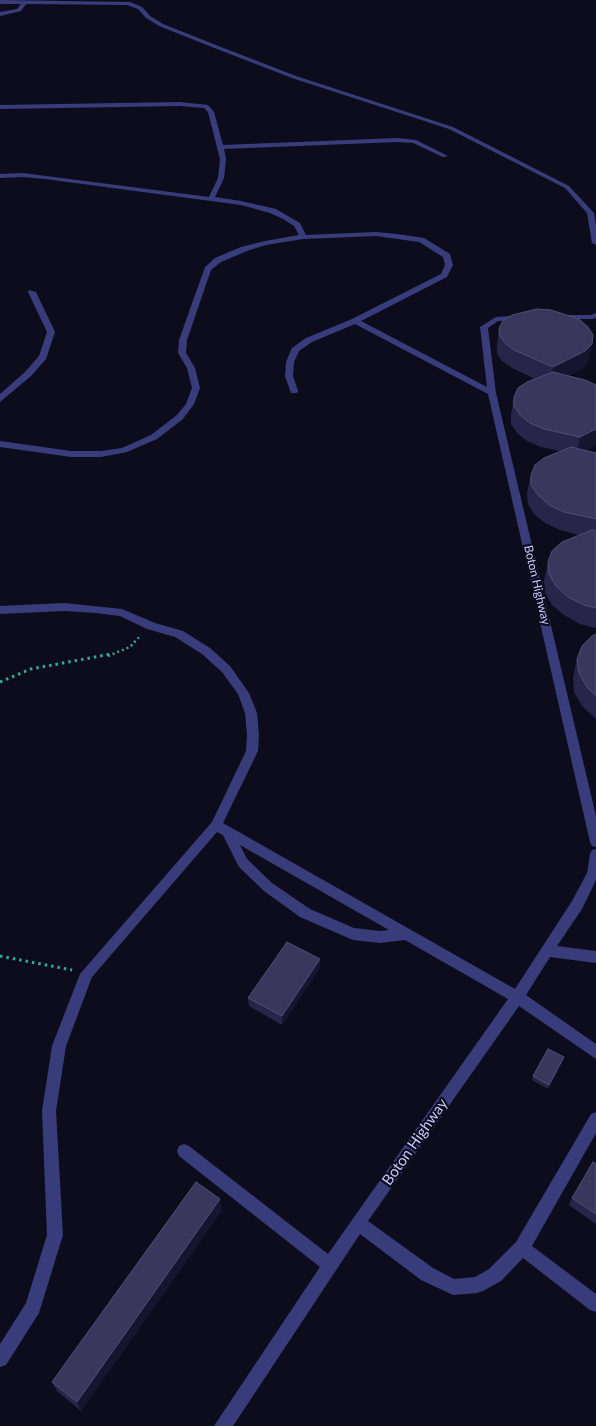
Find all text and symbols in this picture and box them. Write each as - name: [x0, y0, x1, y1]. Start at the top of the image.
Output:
- street label: Boton Highway: [521, 544, 553, 626]
- street label: Boton Highway: [378, 1095, 452, 1189]

